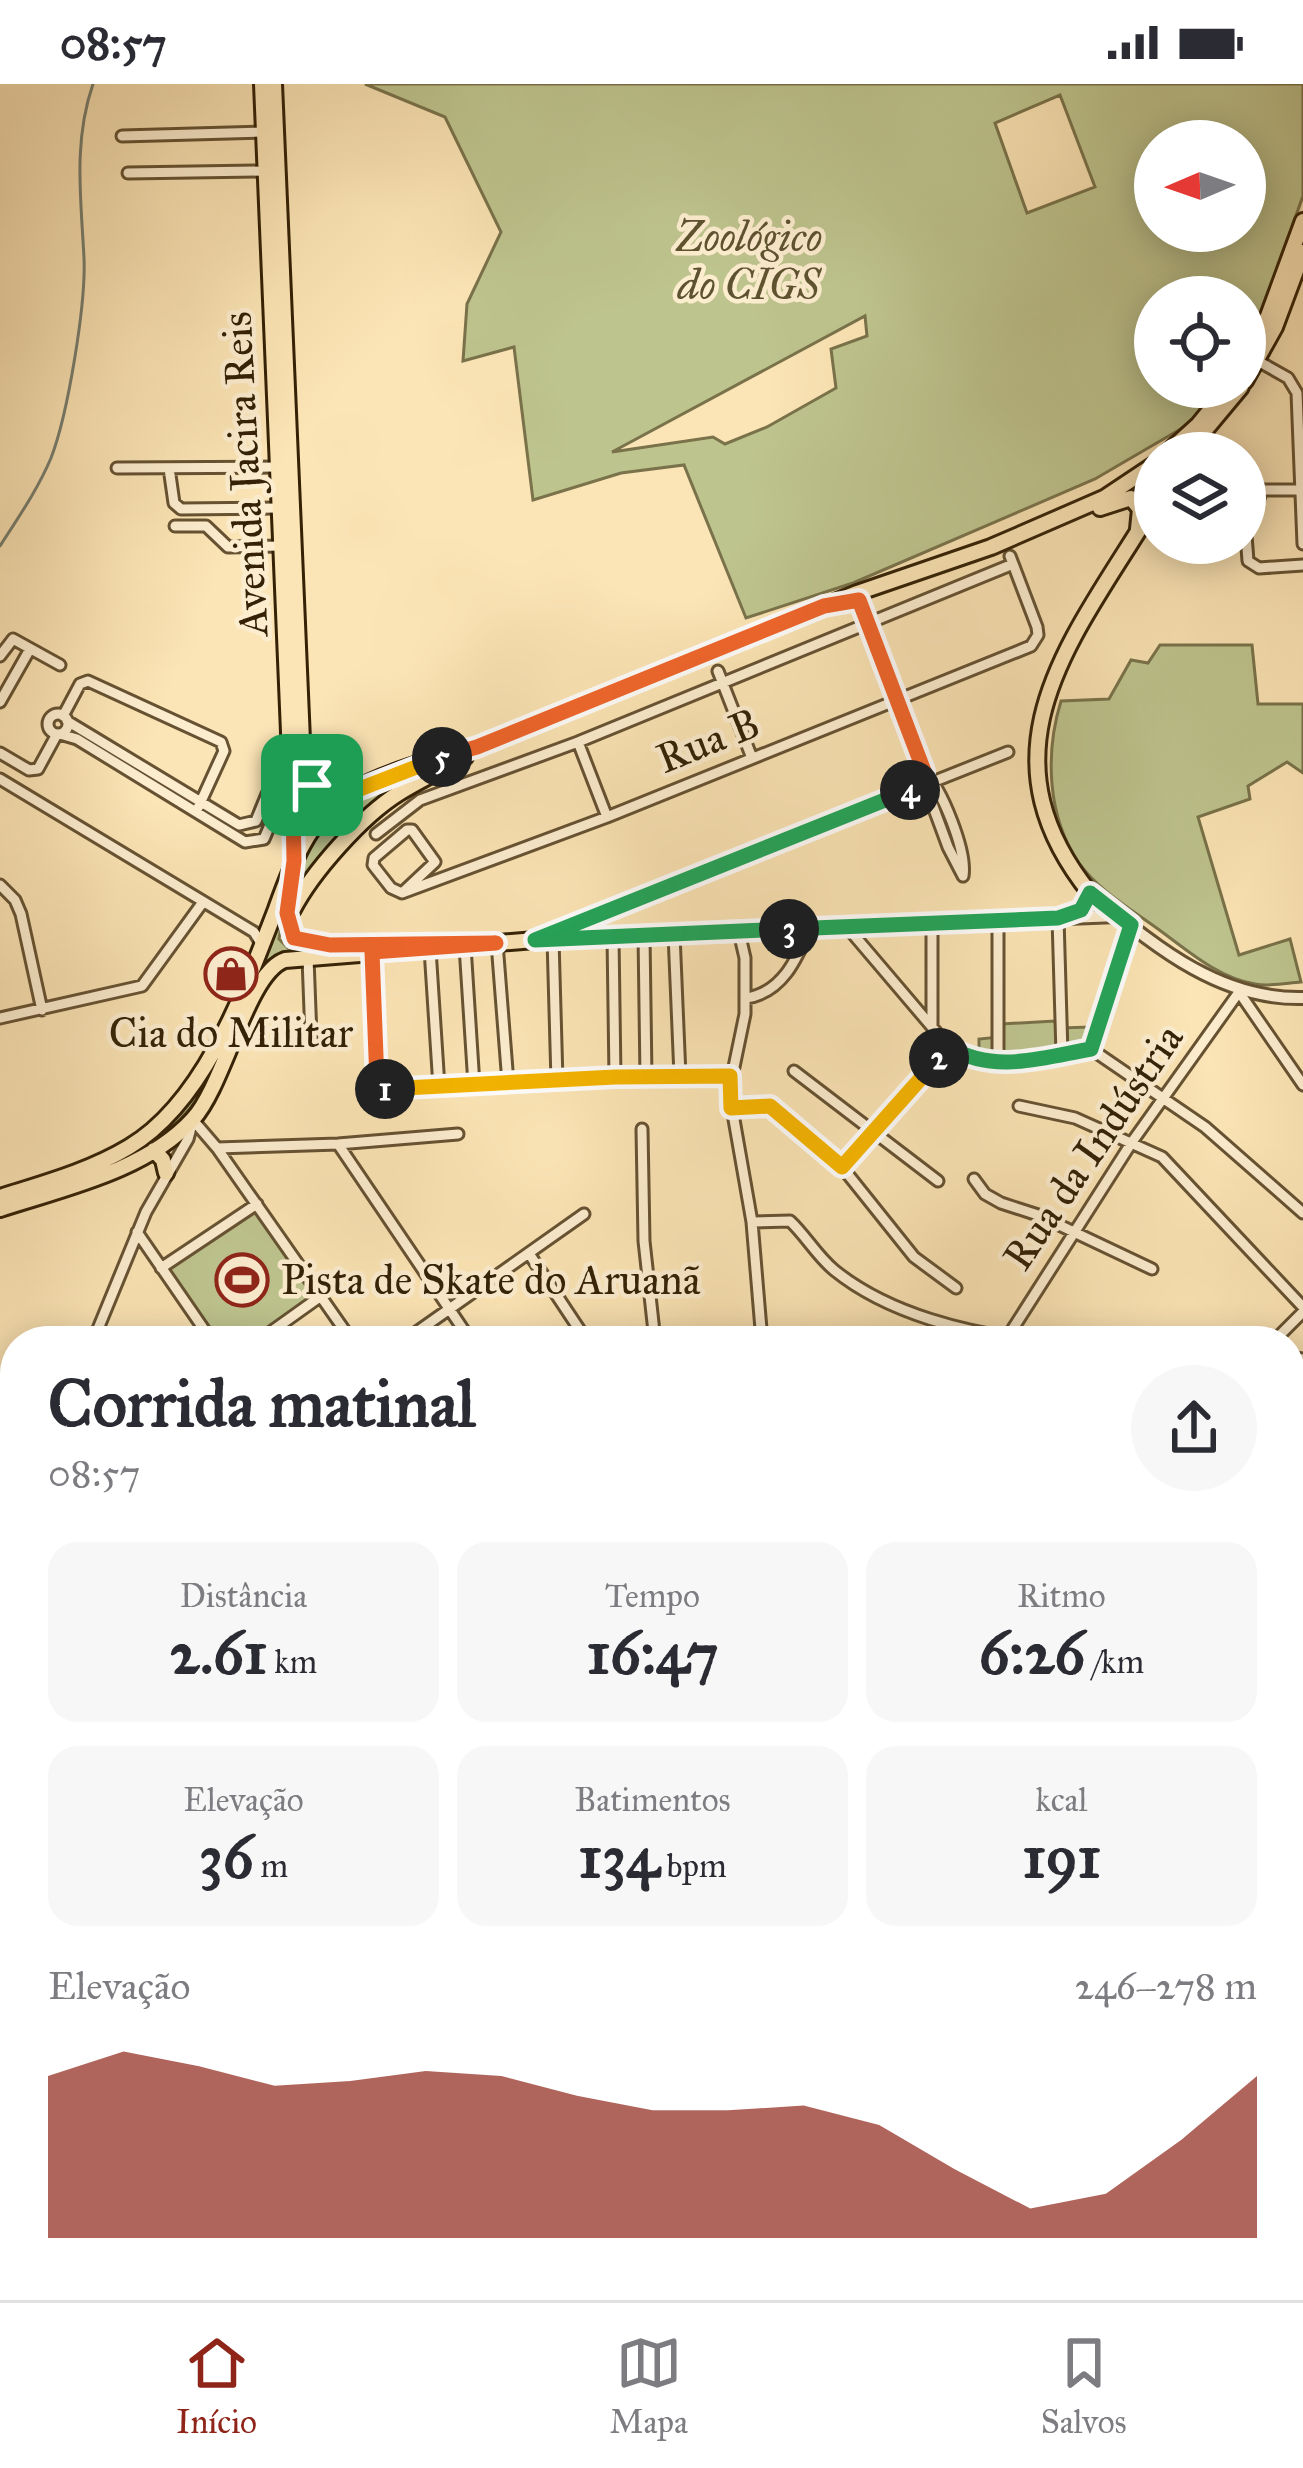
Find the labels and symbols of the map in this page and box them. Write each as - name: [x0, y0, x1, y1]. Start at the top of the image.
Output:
- north arrow: [1134, 120, 1266, 252]
- park label: Zoológico do CIGS: [675, 211, 822, 311]
- street label: Avenida Jacira Reis: [211, 310, 280, 640]
- street label: Rua B: [649, 697, 767, 785]
- pin: 5: [412, 727, 472, 787]
- pin: [261, 734, 363, 836]
- pin: 4: [880, 760, 940, 820]
- pin: 3: [759, 899, 819, 959]
- shop icon: Cia do Militar: [203, 946, 259, 1002]
- place label: Cia do Militar: [109, 1007, 353, 1059]
- street label: Rua da Indústria: [992, 1014, 1195, 1280]
- pin: 2: [909, 1028, 969, 1088]
- pin: 1: [355, 1059, 415, 1119]
- sports icon: Pista de Skate do Aruanã: [214, 1252, 270, 1308]
- place label: Pista de Skate do Aruanã: [281, 1254, 701, 1306]

